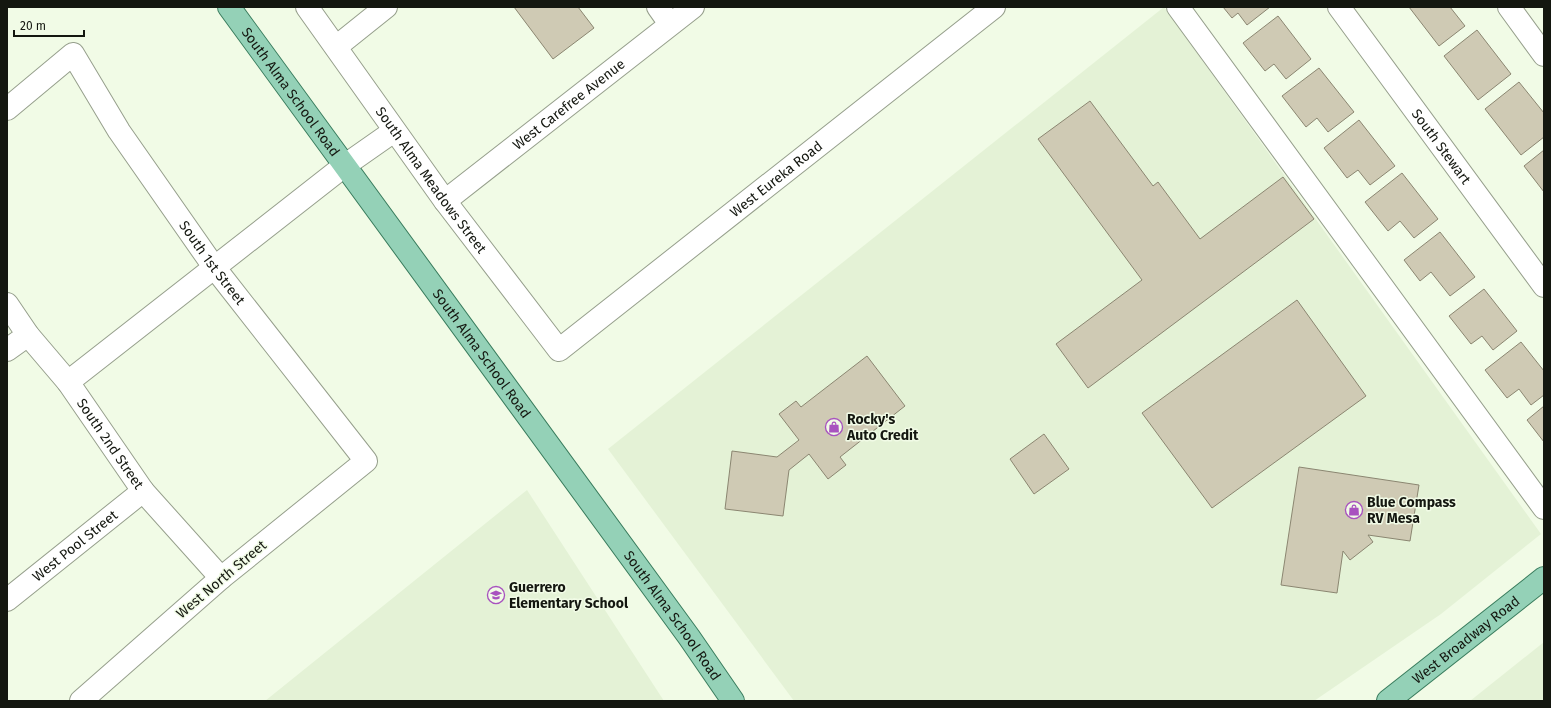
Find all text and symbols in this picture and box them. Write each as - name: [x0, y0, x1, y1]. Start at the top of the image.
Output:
- scale bar: [14, 12, 84, 38]
- text: 20 m: [20, 19, 46, 33]
- street label: South Alma School Road: [238, 24, 343, 160]
- street label: West Carefree Avenue: [510, 56, 628, 154]
- street label: South Alma Meadows Street: [372, 104, 491, 258]
- street label: South Stewart: [1408, 106, 1475, 188]
- street label: West Eureka Road: [727, 138, 826, 221]
- street label: South 1st Street: [175, 218, 249, 309]
- street label: South Alma School Road: [429, 286, 534, 422]
- street label: South 2nd Street: [73, 395, 148, 493]
- place label: Rocky's Auto Credit: [846, 411, 919, 444]
- shop icon: Rocky's Auto Credit: [824, 417, 844, 437]
- place label: Blue Compass RV Mesa: [1367, 494, 1456, 527]
- shop icon: Blue Compass RV Mesa: [1344, 500, 1364, 520]
- street label: West Pool Street: [29, 506, 122, 585]
- street label: West North Street: [173, 536, 271, 622]
- street label: South Alma School Road: [620, 548, 724, 684]
- place label: Guerrero Elementary School: [509, 579, 629, 612]
- school or university icon: Guerrero Elementary School: [486, 585, 506, 605]
- street label: West Broadway Road: [1409, 593, 1523, 688]

